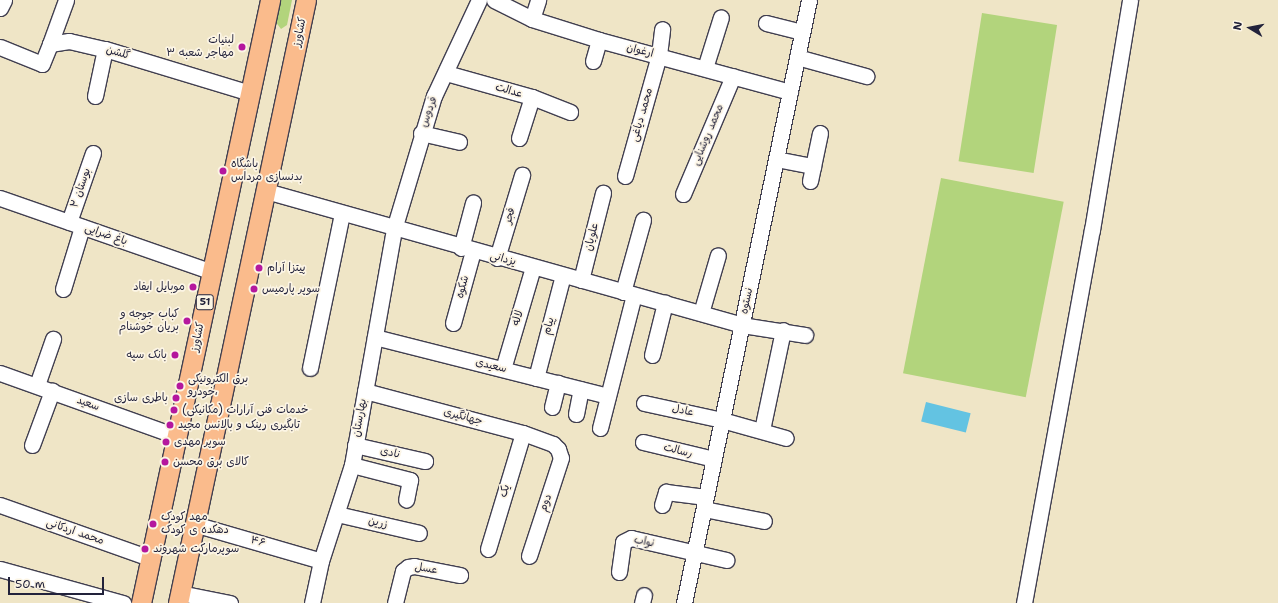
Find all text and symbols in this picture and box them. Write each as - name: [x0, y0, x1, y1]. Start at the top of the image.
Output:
- north arrow: [1230, 8, 1270, 48]
- street label: کشاورز: [290, 16, 310, 48]
- text: N: [1230, 20, 1246, 31]
- place label: لبنیات مهاجر شعبه ۳: [166, 34, 234, 60]
- street label: ارغوان: [625, 41, 655, 61]
- marker: لبنیات مهاجر شعبه ۳: [237, 42, 247, 52]
- street label: گلشن: [104, 43, 132, 63]
- street label: عدالت: [494, 81, 524, 101]
- street label: محمد دیاغی: [628, 87, 656, 143]
- street label: فردوس: [417, 95, 441, 129]
- street label: محمد روشنایی: [689, 102, 727, 168]
- place label: باشگاه بدنسازی مرداس: [231, 158, 303, 184]
- street label: بوستان ۲: [68, 166, 94, 210]
- marker: باشگاه بدنسازی مرداس: [218, 166, 228, 176]
- street label: فجر: [501, 206, 519, 226]
- street label: باغ ضرایی: [83, 222, 129, 248]
- street label: علویان: [582, 222, 602, 252]
- street label: یزدانی: [488, 249, 518, 269]
- place label: پیتزا آرام: [267, 261, 305, 275]
- marker: پیتزا آرام: [254, 263, 264, 273]
- street label: شکوه: [454, 274, 472, 300]
- place label: موبایل ایفاد: [133, 280, 185, 294]
- marker: موبایل ایفاد: [188, 282, 198, 292]
- place label: سوپر پارمیس: [262, 282, 320, 296]
- marker: سوپر پارمیس: [249, 284, 259, 294]
- street label: نستوه: [738, 287, 756, 315]
- road number: 51: [195, 294, 215, 310]
- place label: کباب جوجه و بریان خوشنام: [119, 308, 179, 334]
- street label: لاله: [510, 309, 526, 327]
- marker: کباب جوجه و بریان خوشنام: [182, 316, 192, 326]
- street label: پیام: [540, 316, 558, 336]
- street label: کشاورز: [188, 321, 208, 353]
- place label: بانک سپه: [127, 348, 167, 362]
- marker: بانک سپه: [170, 350, 180, 360]
- street label: سعیدی: [474, 356, 508, 376]
- place label: برق الکترونیکی خودرو،: [188, 373, 248, 399]
- marker: برق الکترونیکی خودرو،: [175, 381, 185, 391]
- place label: باطری سازی: [114, 391, 168, 405]
- marker: باطری سازی: [171, 393, 181, 403]
- street label: سعید: [75, 394, 101, 414]
- street label: بهارستان: [350, 398, 370, 438]
- street label: عادل: [671, 402, 695, 420]
- place label: خدمات فنی آرارات (مکانیکی): [182, 403, 308, 417]
- marker: خدمات فنی آرارات (مکانیکی): [169, 405, 179, 415]
- street label: جهانگیری: [442, 405, 484, 429]
- place label: تابگیری رینک و بالانس مجید: [178, 418, 300, 432]
- marker: تابگیری رینک و بالانس مجید: [165, 420, 175, 430]
- place label: سوپر مهدی: [174, 435, 226, 449]
- marker: سوپر مهدی: [161, 437, 171, 447]
- street label: رسالت: [662, 441, 694, 461]
- street label: نادی: [379, 444, 401, 462]
- place label: کالای برق محسن: [173, 455, 249, 469]
- marker: کالای برق محسن: [160, 457, 170, 467]
- street label: یک: [497, 483, 513, 499]
- street label: دوم: [537, 492, 555, 514]
- place label: مهد کودک دهکده ی کودک: [161, 511, 229, 537]
- street label: زرین: [367, 514, 389, 532]
- street label: محمد اردکانی: [44, 516, 106, 548]
- marker: مهد کودک دهکده ی کودک: [148, 519, 158, 529]
- street label: ۴۶: [249, 534, 267, 550]
- street label: نواب: [633, 534, 655, 550]
- place label: سوپرمارکت شهروند: [153, 542, 239, 556]
- marker: سوپرمارکت شهروند: [140, 544, 150, 554]
- street label: عسل: [414, 561, 438, 577]
- scale bar: [10, 569, 106, 595]
- text: 50 m: [15, 576, 45, 592]

